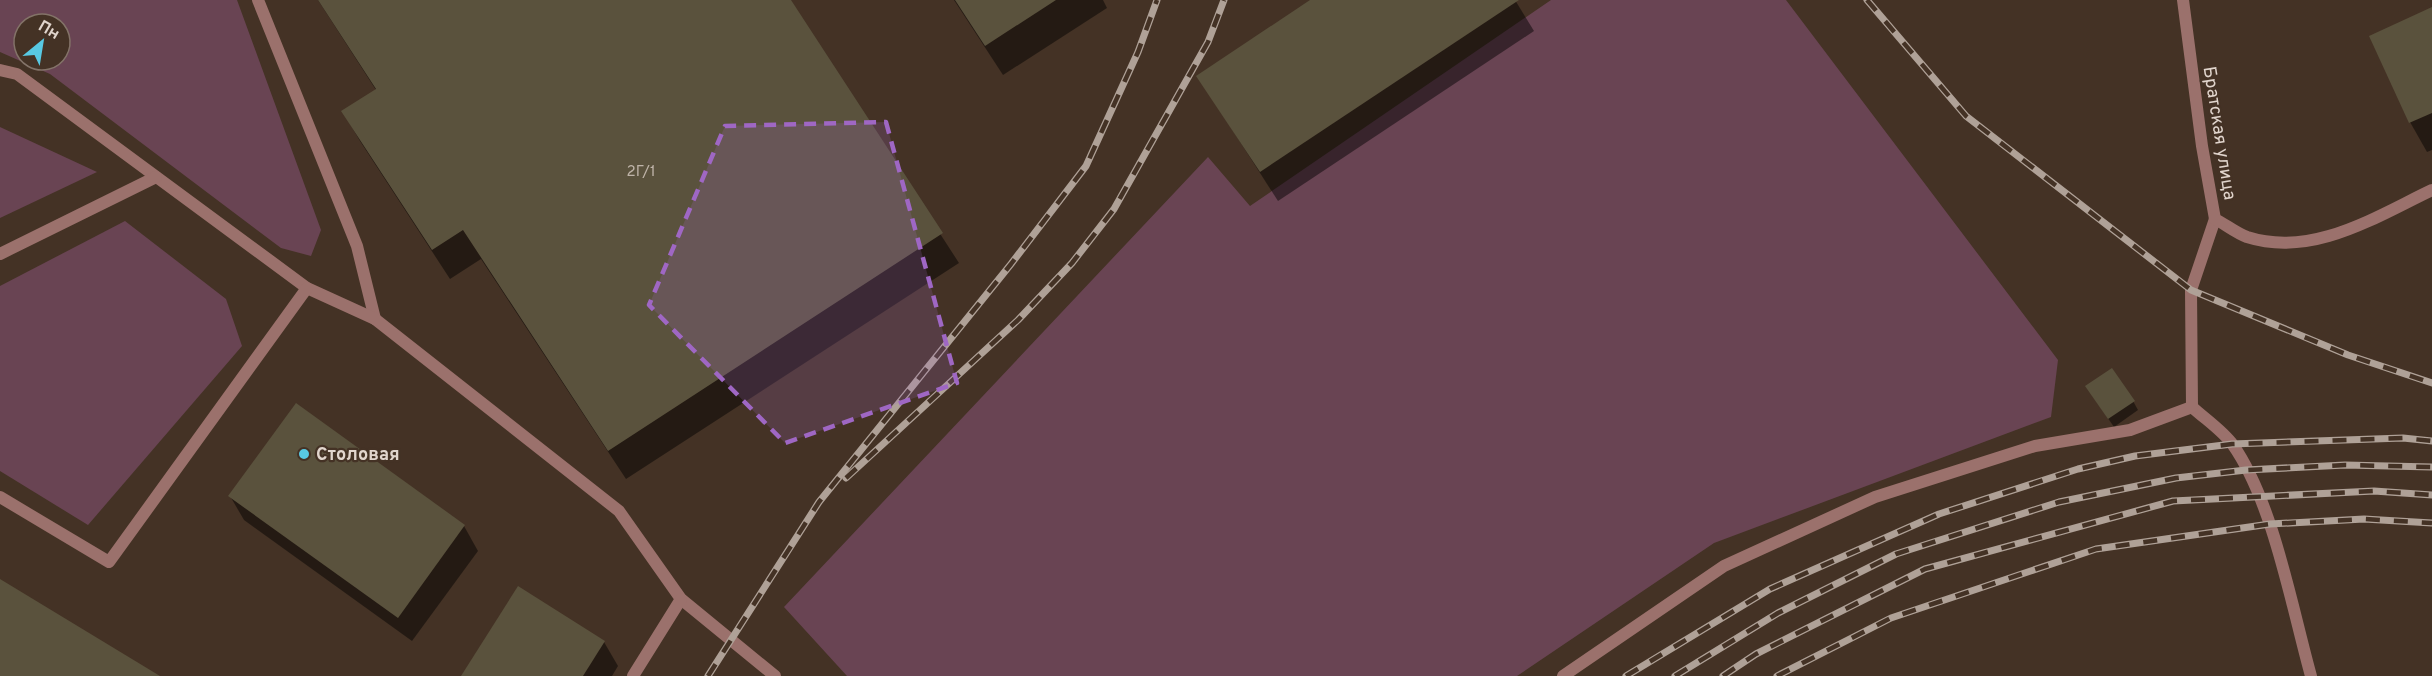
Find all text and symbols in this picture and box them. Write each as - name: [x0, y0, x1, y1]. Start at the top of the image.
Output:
- north arrow: [12, 12, 72, 72]
- text: Пн: [34, 17, 63, 45]
- street label: Братская улица: [2197, 65, 2240, 202]
- house number: 2Г/1: [626, 163, 656, 182]
- place label: Столовая: [316, 444, 400, 467]
- marker: Столовая: [297, 447, 311, 461]

